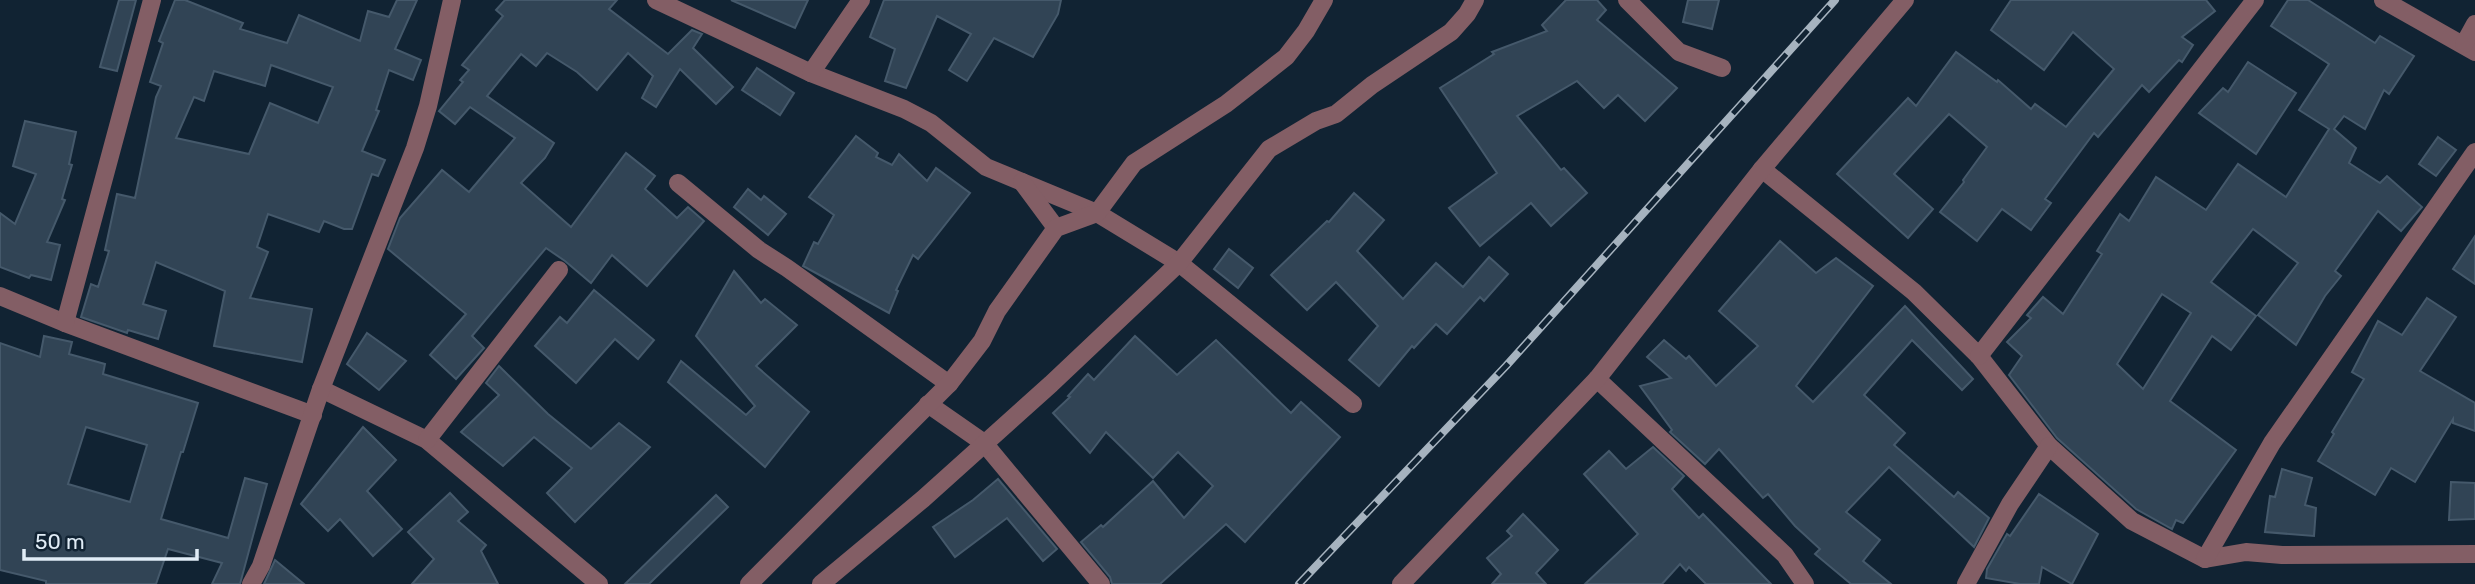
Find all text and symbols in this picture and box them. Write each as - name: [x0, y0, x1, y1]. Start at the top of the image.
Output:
- scale bar: [24, 518, 198, 562]
- text: 50 m: [35, 529, 85, 554]

